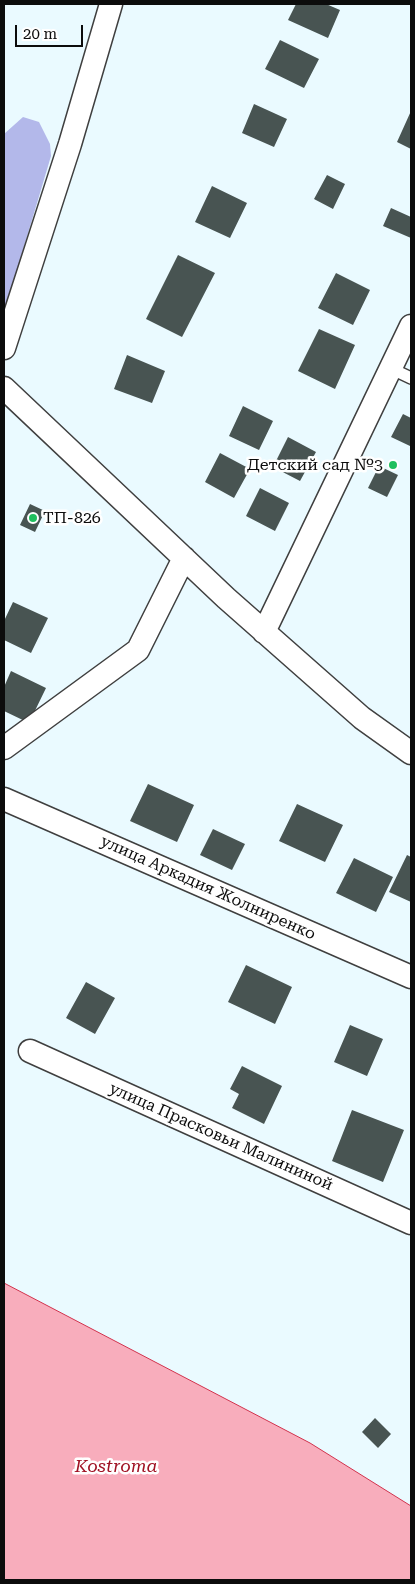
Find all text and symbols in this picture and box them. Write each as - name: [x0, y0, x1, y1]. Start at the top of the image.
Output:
- scale bar: [18, 15, 85, 47]
- text: 20 m: [23, 25, 57, 43]
- place label: Детский сад №3: [247, 455, 383, 475]
- marker: Детский сад №3: [387, 459, 399, 471]
- place label: ТП-826: [43, 508, 101, 528]
- marker: ТП-826: [27, 512, 39, 524]
- street label: улица Аркадия Жолниренко: [97, 832, 319, 944]
- street label: улица Прасковьи Малининой: [106, 1079, 336, 1195]
- water label: Kostroma: [75, 1456, 157, 1478]

